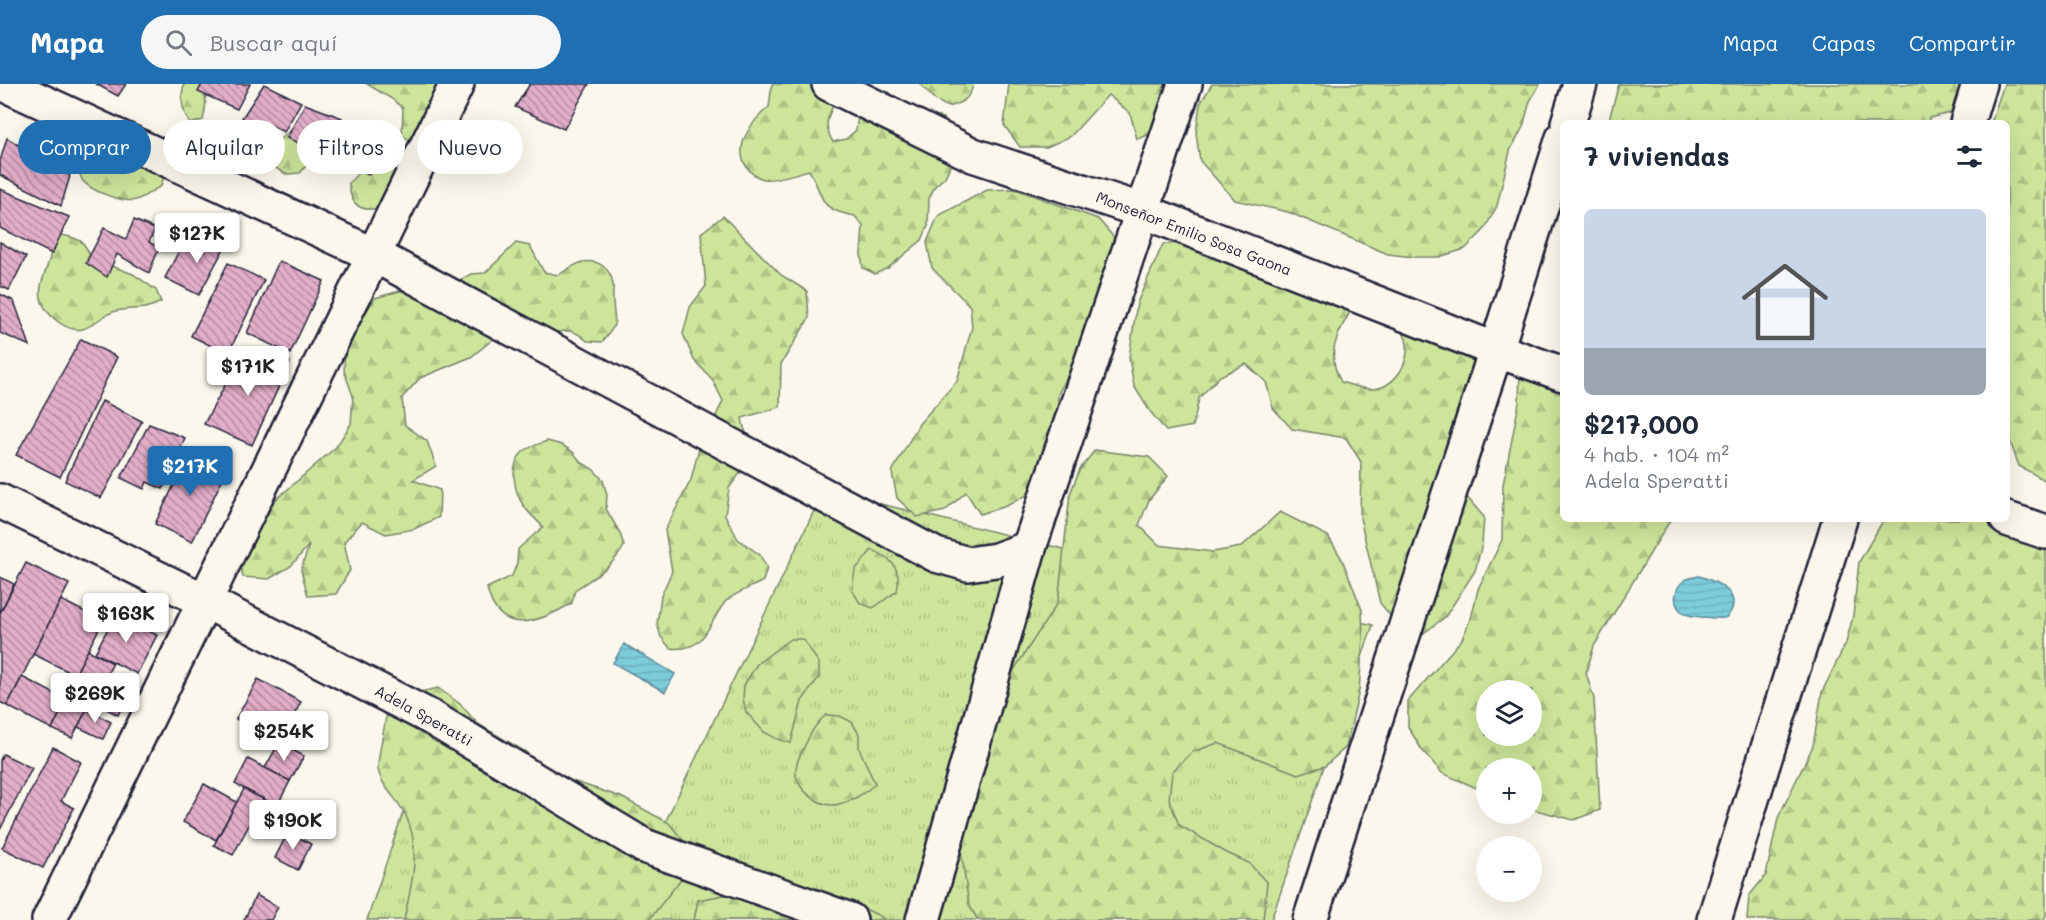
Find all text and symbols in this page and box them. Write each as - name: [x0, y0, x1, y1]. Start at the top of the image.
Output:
- search box: [141, 15, 561, 69]
- text: Mapa: [30, 24, 105, 60]
- icon: search: [162, 26, 195, 59]
- text: Buscar aquí: [210, 28, 338, 57]
- text: Mapa: [1723, 29, 1779, 56]
- text: Capas: [1812, 29, 1876, 56]
- text: Compartir: [1909, 29, 2016, 56]
- chip: Comprar: [18, 120, 151, 174]
- chip: Alquilar: [163, 120, 285, 174]
- chip: Filtros: [297, 120, 405, 174]
- chip: Nuevo: [417, 120, 523, 174]
- text: 7 viviendas: [1584, 139, 1730, 173]
- icon: filters: [1953, 140, 1986, 173]
- street label: Monseñor Emilio Sosa Gaona: [1093, 186, 1295, 280]
- pin: $127K: [155, 213, 239, 264]
- text: $127K: [169, 219, 225, 245]
- icon: home: [1731, 248, 1839, 356]
- pin: $171K: [206, 346, 290, 397]
- text: $171K: [221, 352, 275, 378]
- text: $217,000: [1584, 407, 1699, 441]
- text: 4 hab. · 104 m²: [1584, 441, 1729, 467]
- pin: $217K: [148, 446, 232, 497]
- text: $217K: [162, 452, 218, 478]
- text: Adela Speratti: [1584, 467, 1729, 493]
- pin: $163K: [84, 593, 168, 644]
- text: $163K: [97, 599, 155, 625]
- pin: $269K: [53, 673, 137, 724]
- text: $269K: [65, 679, 125, 705]
- street label: Adela Speratti: [372, 680, 476, 750]
- map controls: [1476, 680, 1542, 902]
- button: layers: [1476, 680, 1542, 746]
- pin: $254K: [242, 711, 326, 762]
- text: $254K: [253, 717, 315, 743]
- button: +: [1476, 758, 1542, 824]
- pin: $190K: [251, 800, 335, 851]
- text: $190K: [263, 806, 323, 832]
- button: −: [1476, 836, 1542, 902]

